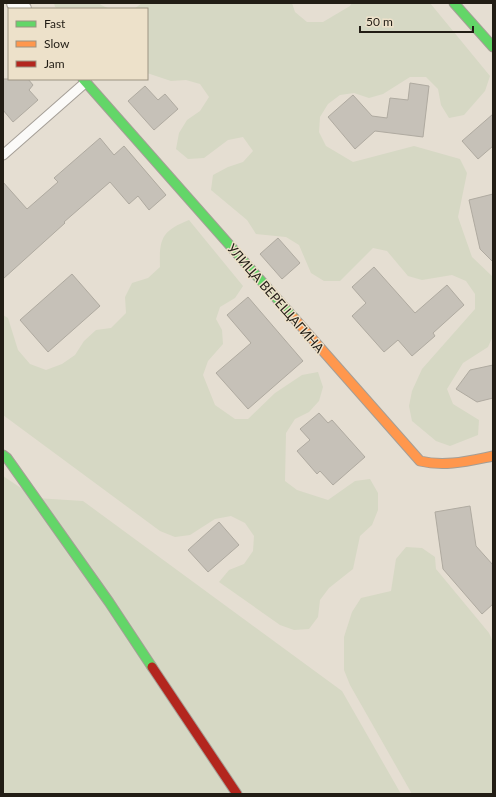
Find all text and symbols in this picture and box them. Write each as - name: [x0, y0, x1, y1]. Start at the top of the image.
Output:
- legend: [8, 8, 148, 80]
- scale bar: [360, 8, 473, 34]
- text: 50 m: [366, 14, 393, 29]
- text: Fast: [44, 16, 66, 31]
- text: Slow: [44, 36, 70, 51]
- text: Jam: [44, 56, 65, 71]
- street label: УЛИЦА ВЕРЕЩАГИНА: [224, 240, 328, 356]

